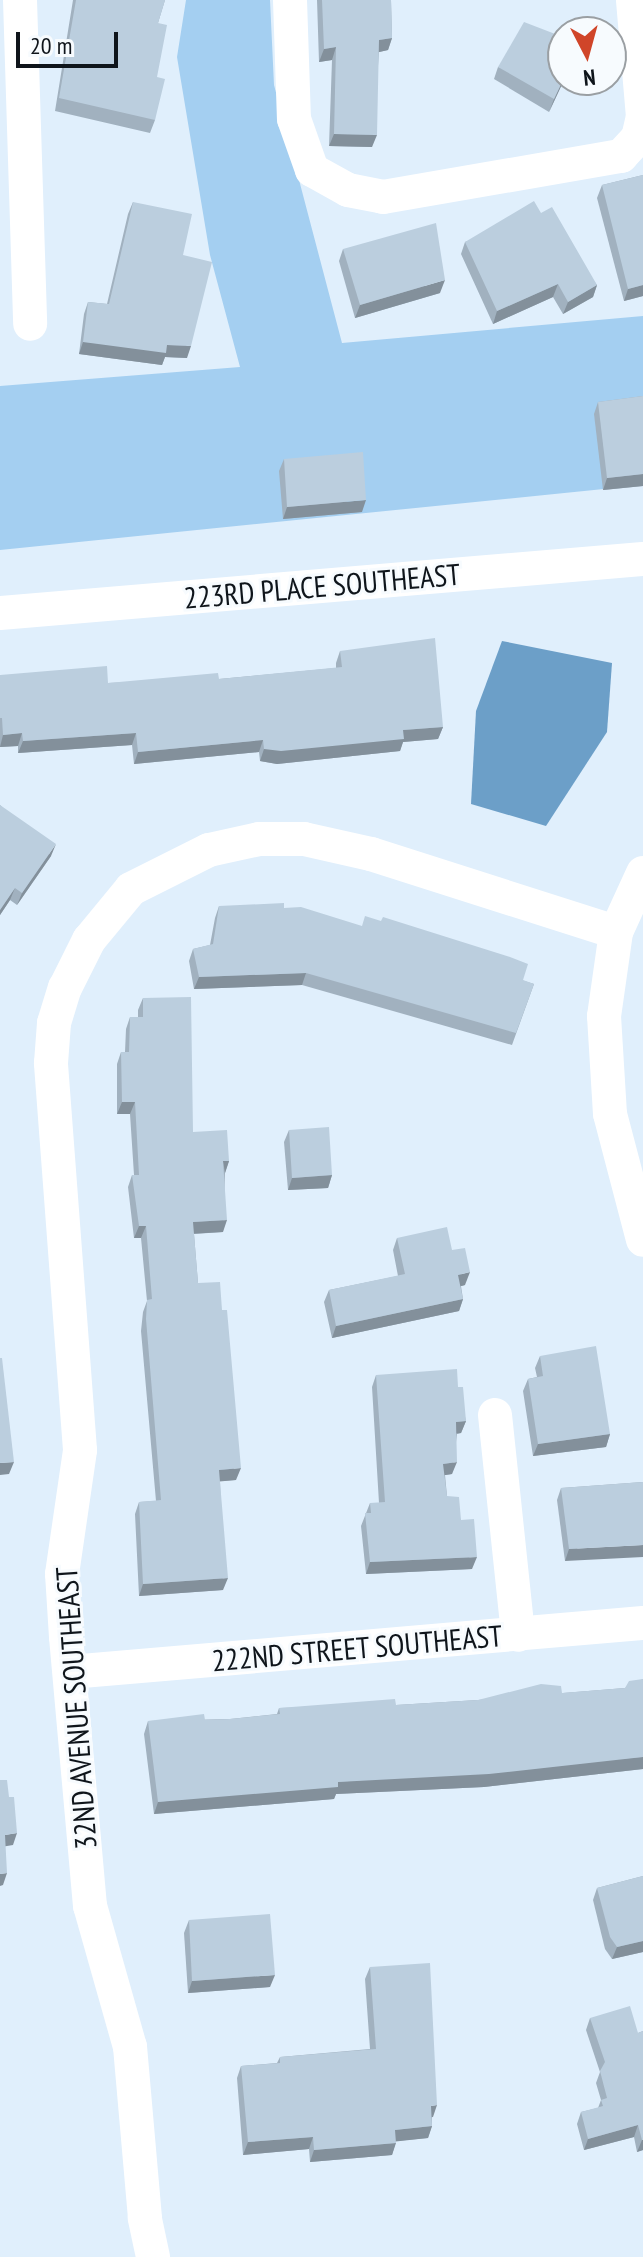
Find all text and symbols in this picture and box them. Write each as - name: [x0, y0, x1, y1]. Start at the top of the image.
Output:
- scale bar: [20, 16, 122, 66]
- north arrow: [547, 16, 627, 96]
- text: 20 m: [30, 30, 72, 61]
- text: N: [582, 63, 597, 92]
- street label: 223RD PLACE SOUTHEAST: [182, 556, 462, 616]
- street label: 32ND AVENUE SOUTHEAST: [48, 1565, 104, 1851]
- street label: 222ND STREET SOUTHEAST: [210, 1617, 504, 1679]

